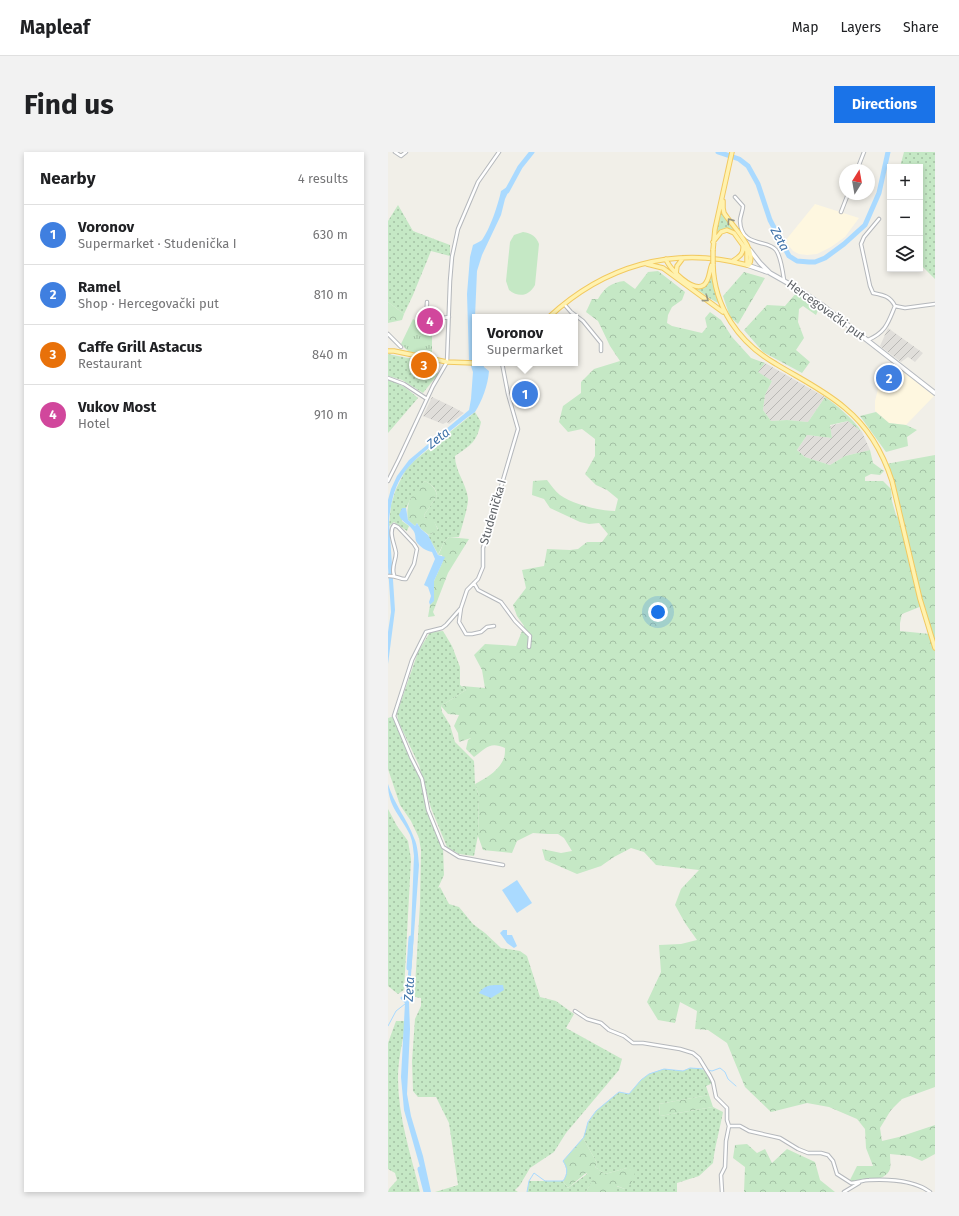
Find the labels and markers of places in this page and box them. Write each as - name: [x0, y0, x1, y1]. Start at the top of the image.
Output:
- pin: 4: [417, 306, 443, 336]
- pin: 3: [411, 350, 437, 380]
- pin: 2: [876, 363, 902, 393]
- pin: 1: [512, 379, 538, 409]

